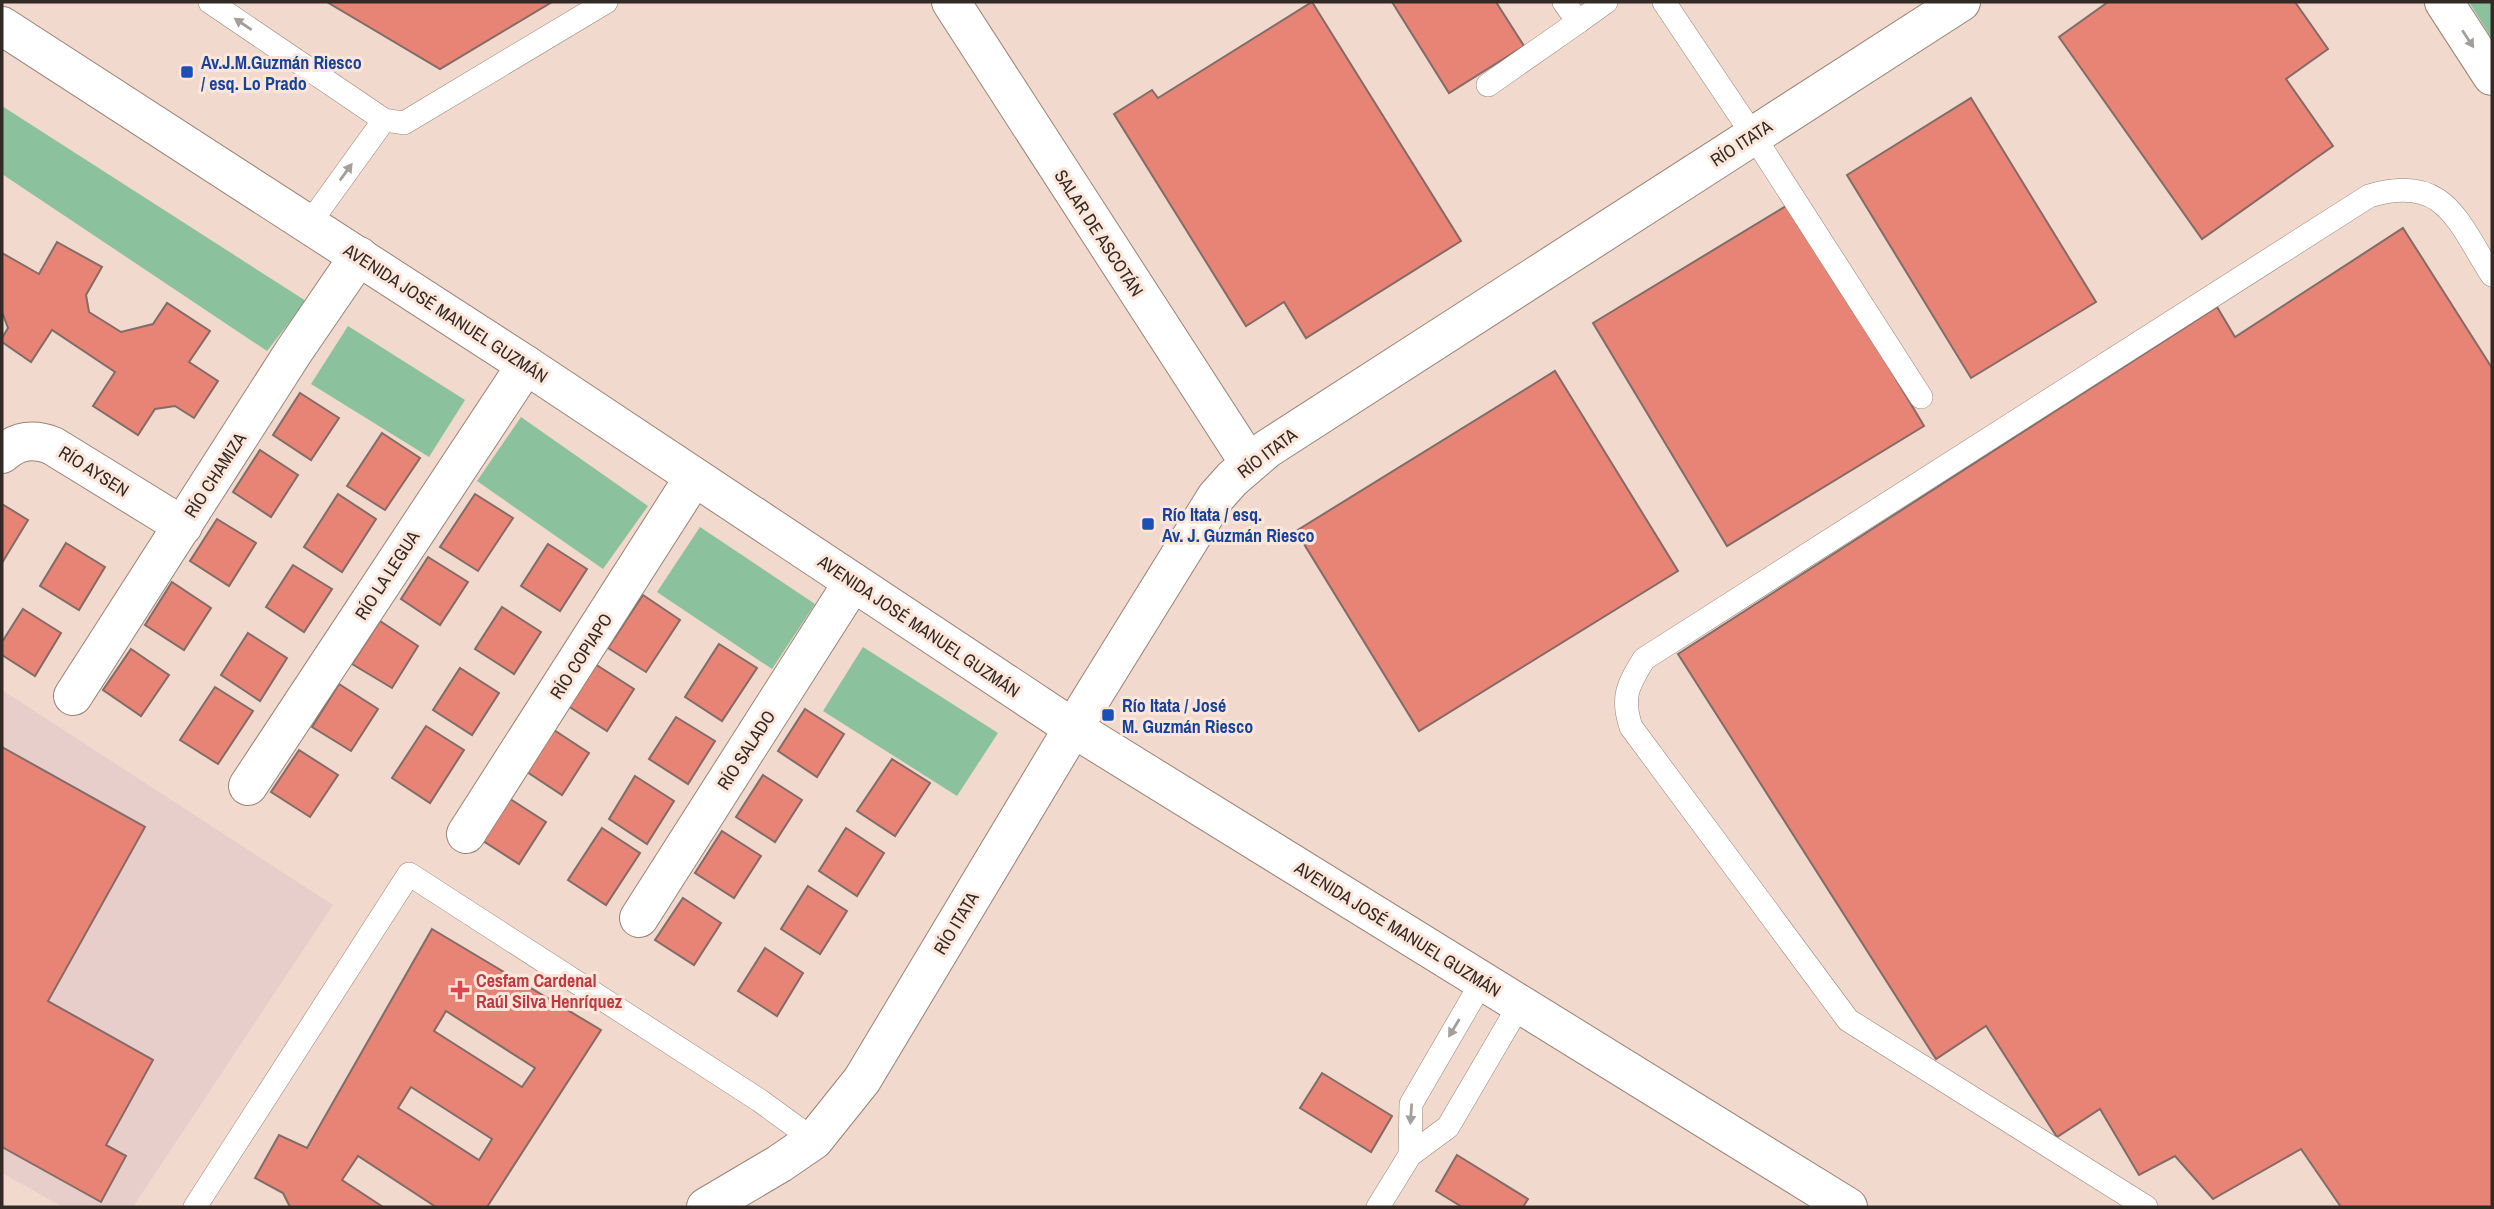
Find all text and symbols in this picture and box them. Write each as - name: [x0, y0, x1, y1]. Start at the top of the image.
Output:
- one-way arrow: [234, 17, 252, 31]
- one-way arrow: [2462, 29, 2475, 49]
- place label: Av.J.M.Guzmán Riesco / esq. Lo Prado: [201, 50, 362, 96]
- marker: Av.J.M.Guzmán Riesco / esq. Lo Prado: [179, 64, 195, 80]
- street label: RÍO ITATA: [1705, 114, 1777, 172]
- one-way arrow: [339, 163, 353, 181]
- street label: SALAR DE ASCOTÁN: [1049, 165, 1149, 301]
- street label: AVENIDA JOSÉ MANUEL GUZMÁN: [338, 237, 553, 388]
- street label: RÍO ITATA: [1232, 422, 1302, 484]
- street label: RÍO CHAMIZA: [178, 427, 252, 522]
- street label: RÍO AYSEN: [54, 440, 134, 502]
- place label: Río Itata / esq. Av. J. Guzmán Riesco: [1162, 502, 1315, 548]
- marker: Río Itata / esq. Av. J. Guzmán Riesco: [1140, 516, 1156, 532]
- street label: RÍO LA LEGUA: [349, 525, 425, 624]
- street label: AVENIDA JOSÉ MANUEL GUZMÁN: [812, 548, 1025, 703]
- street label: RÍO COPIAPO: [544, 608, 618, 704]
- place label: Río Itata / José M. Guzmán Riesco: [1122, 693, 1253, 739]
- street label: RÍO SALADO: [711, 705, 781, 795]
- marker: Río Itata / José M. Guzmán Riesco: [1100, 707, 1116, 723]
- street label: AVENIDA JOSÉ MANUEL GUZMÁN: [1289, 855, 1506, 1003]
- street label: RÍO ITATA: [928, 887, 985, 959]
- place label: Cesfam Cardenal Raúl Silva Henríquez: [476, 968, 623, 1014]
- marker: Cesfam Cardenal Raúl Silva Henríquez: [450, 980, 470, 1000]
- one-way arrow: [1448, 1019, 1460, 1038]
- one-way arrow: [1406, 1103, 1417, 1125]

